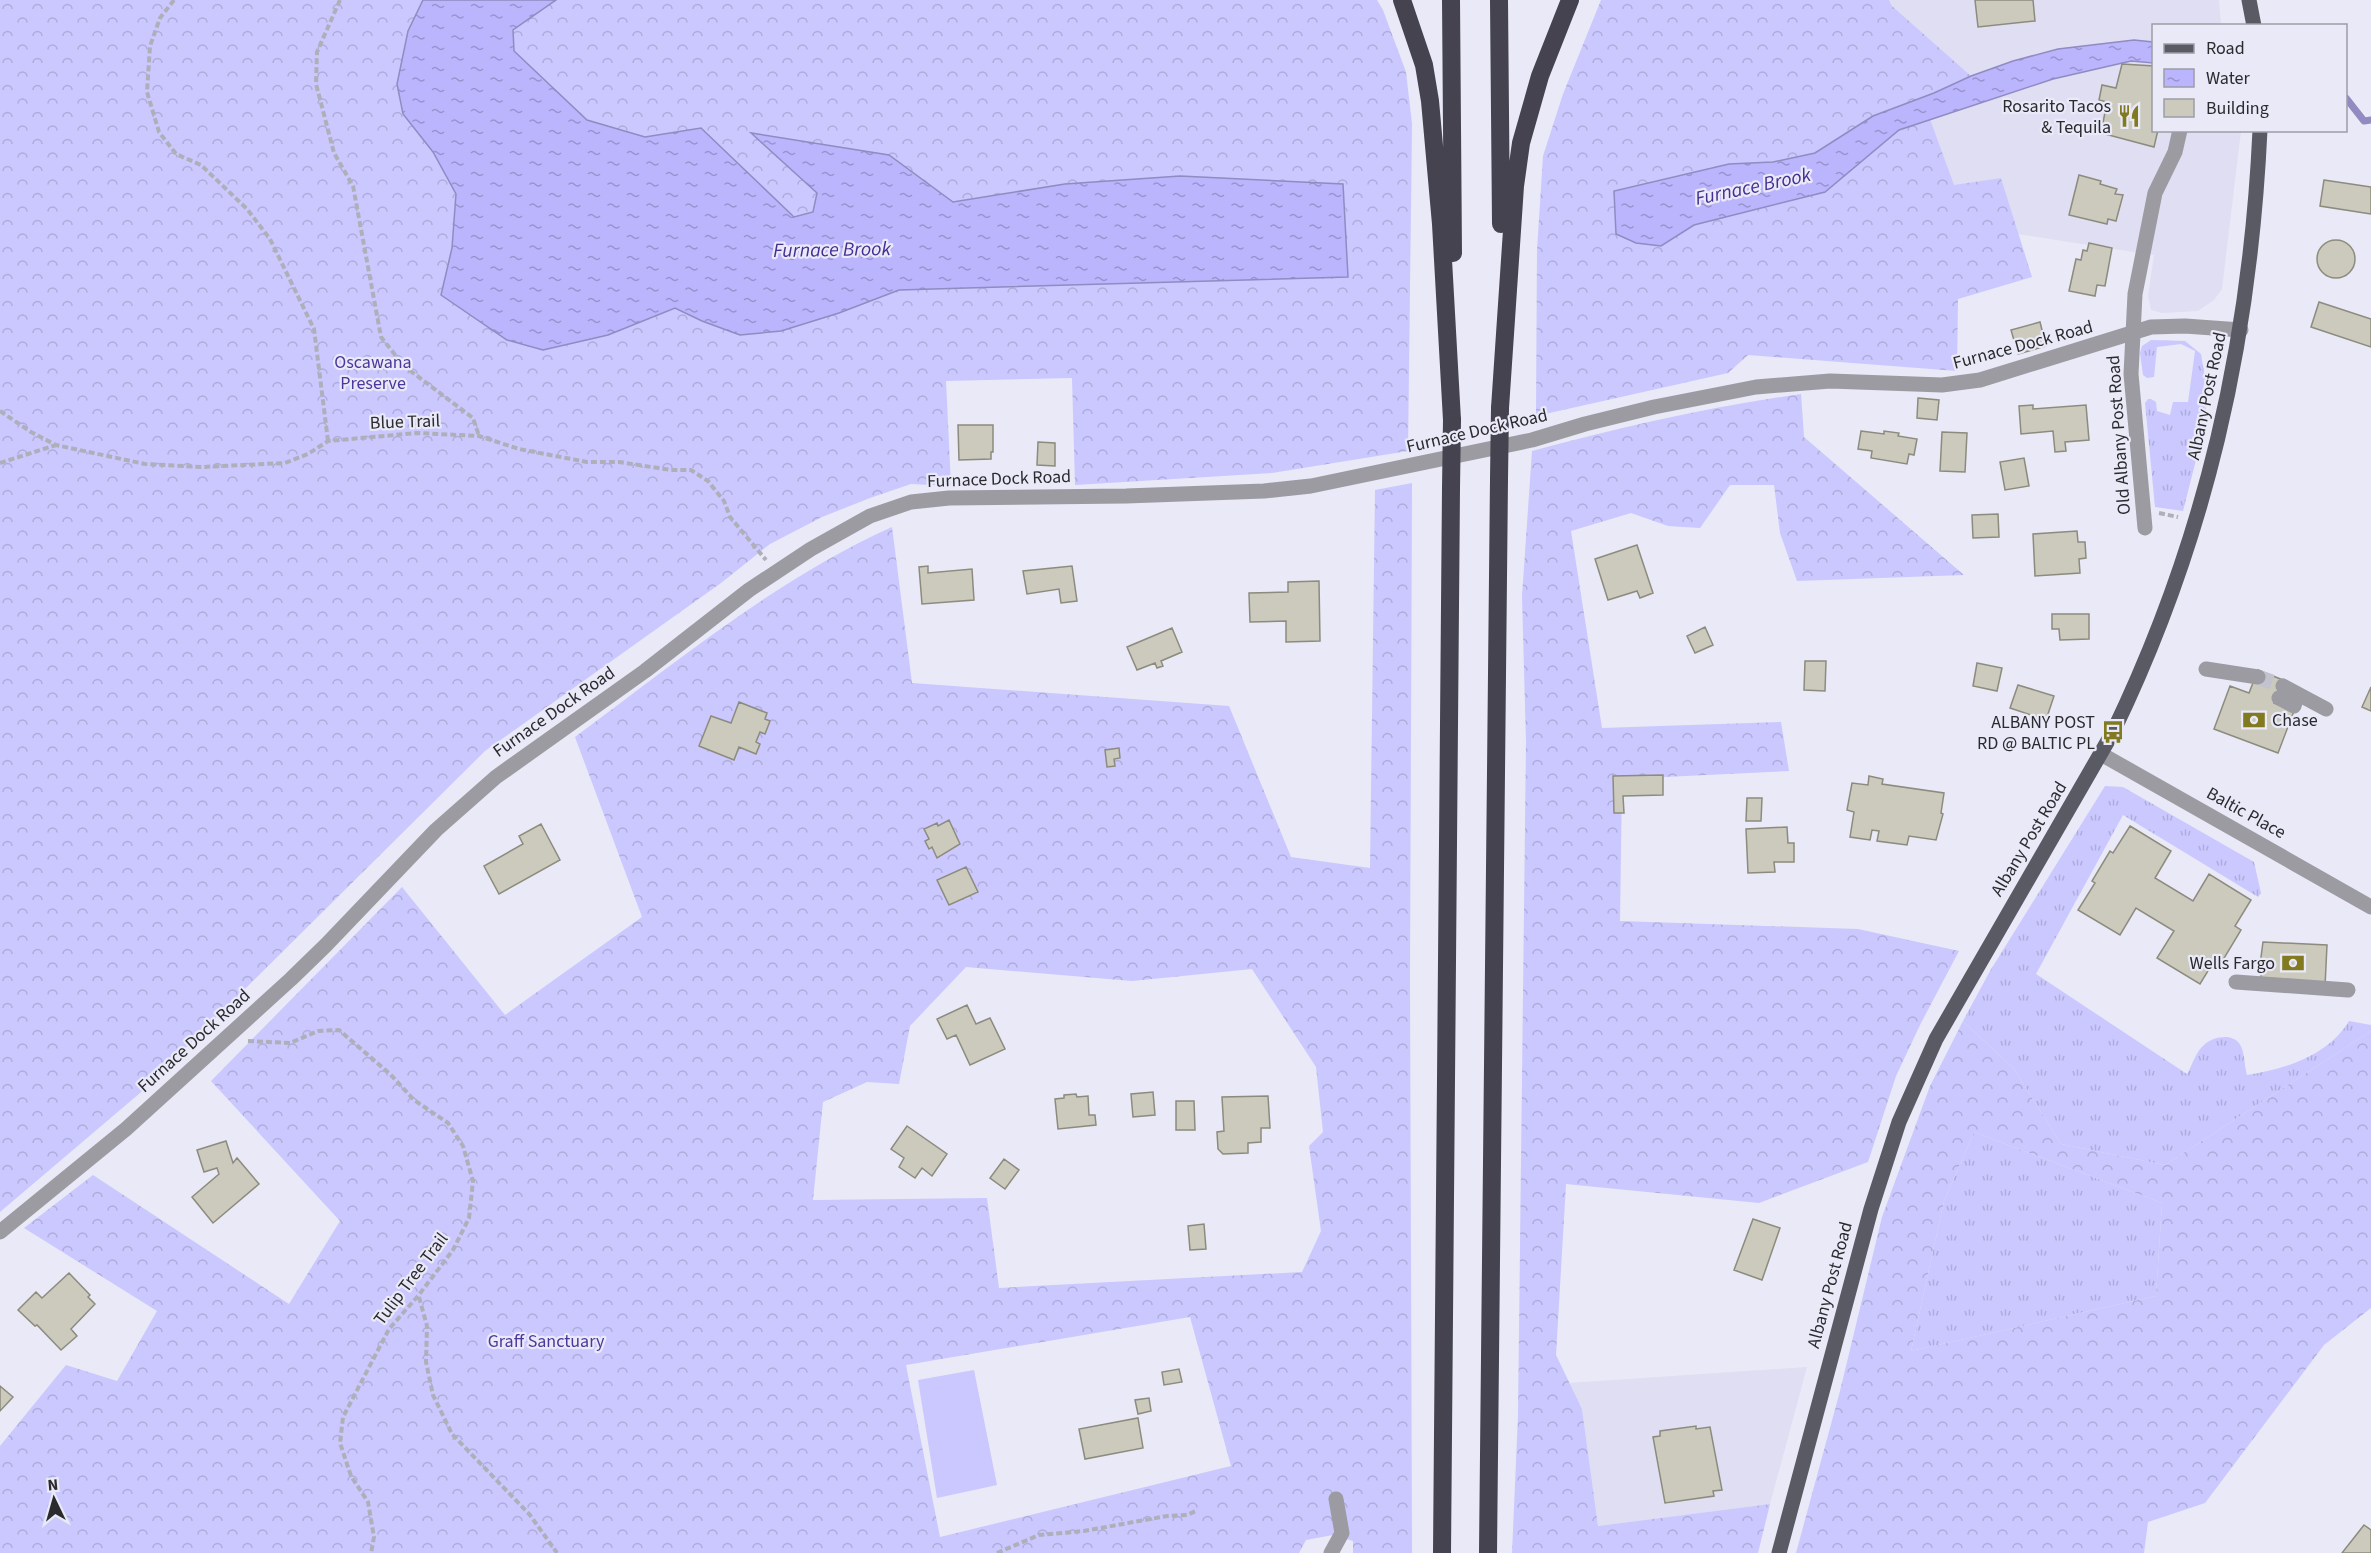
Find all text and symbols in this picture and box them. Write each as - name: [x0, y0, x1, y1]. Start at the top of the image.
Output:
- legend: [2152, 24, 2347, 132]
- text: Road: [2206, 36, 2245, 61]
- text: Water: [2206, 66, 2250, 91]
- place label: Rosarito Tacos & Tequila: [2002, 94, 2111, 140]
- text: Building: [2206, 96, 2269, 121]
- restaurant icon: Rosarito Tacos & Tequila: [2116, 103, 2142, 129]
- water label: Furnace Brook: [1692, 161, 1814, 213]
- water label: Furnace Brook: [773, 235, 892, 265]
- street label: Furnace Dock Road: [1950, 314, 2096, 376]
- street label: Albany Post Road: [2181, 330, 2233, 462]
- park label: Oscawana Preserve: [334, 350, 412, 396]
- street label: Old Albany Post Road: [2101, 354, 2137, 516]
- street label: Furnace Dock Road: [1404, 403, 1550, 459]
- street label: Blue Trail: [369, 408, 441, 436]
- street label: Furnace Dock Road: [927, 464, 1071, 494]
- street label: Furnace Dock Road: [488, 660, 620, 764]
- bank icon: Chase: [2241, 707, 2267, 733]
- place label: Chase: [2272, 708, 2318, 733]
- place label: ALBANY POST RD @ BALTIC PL: [1977, 710, 2095, 756]
- bus stop icon: ALBANY POST RD @ BALTIC PL: [2100, 719, 2126, 745]
- street label: Albany Post Road: [1985, 777, 2073, 901]
- street label: Baltic Place: [2202, 781, 2290, 845]
- bank icon: Wells Fargo: [2280, 950, 2306, 976]
- place label: Wells Fargo: [2190, 951, 2275, 976]
- street label: Furnace Dock Road: [132, 984, 256, 1098]
- street label: Albany Post Road: [1801, 1219, 1859, 1351]
- street label: Tulip Tree Trail: [368, 1227, 454, 1331]
- park label: Graff Sanctuary: [488, 1329, 605, 1354]
- north arrow: [24, 1469, 84, 1529]
- text: N: [47, 1474, 59, 1496]

